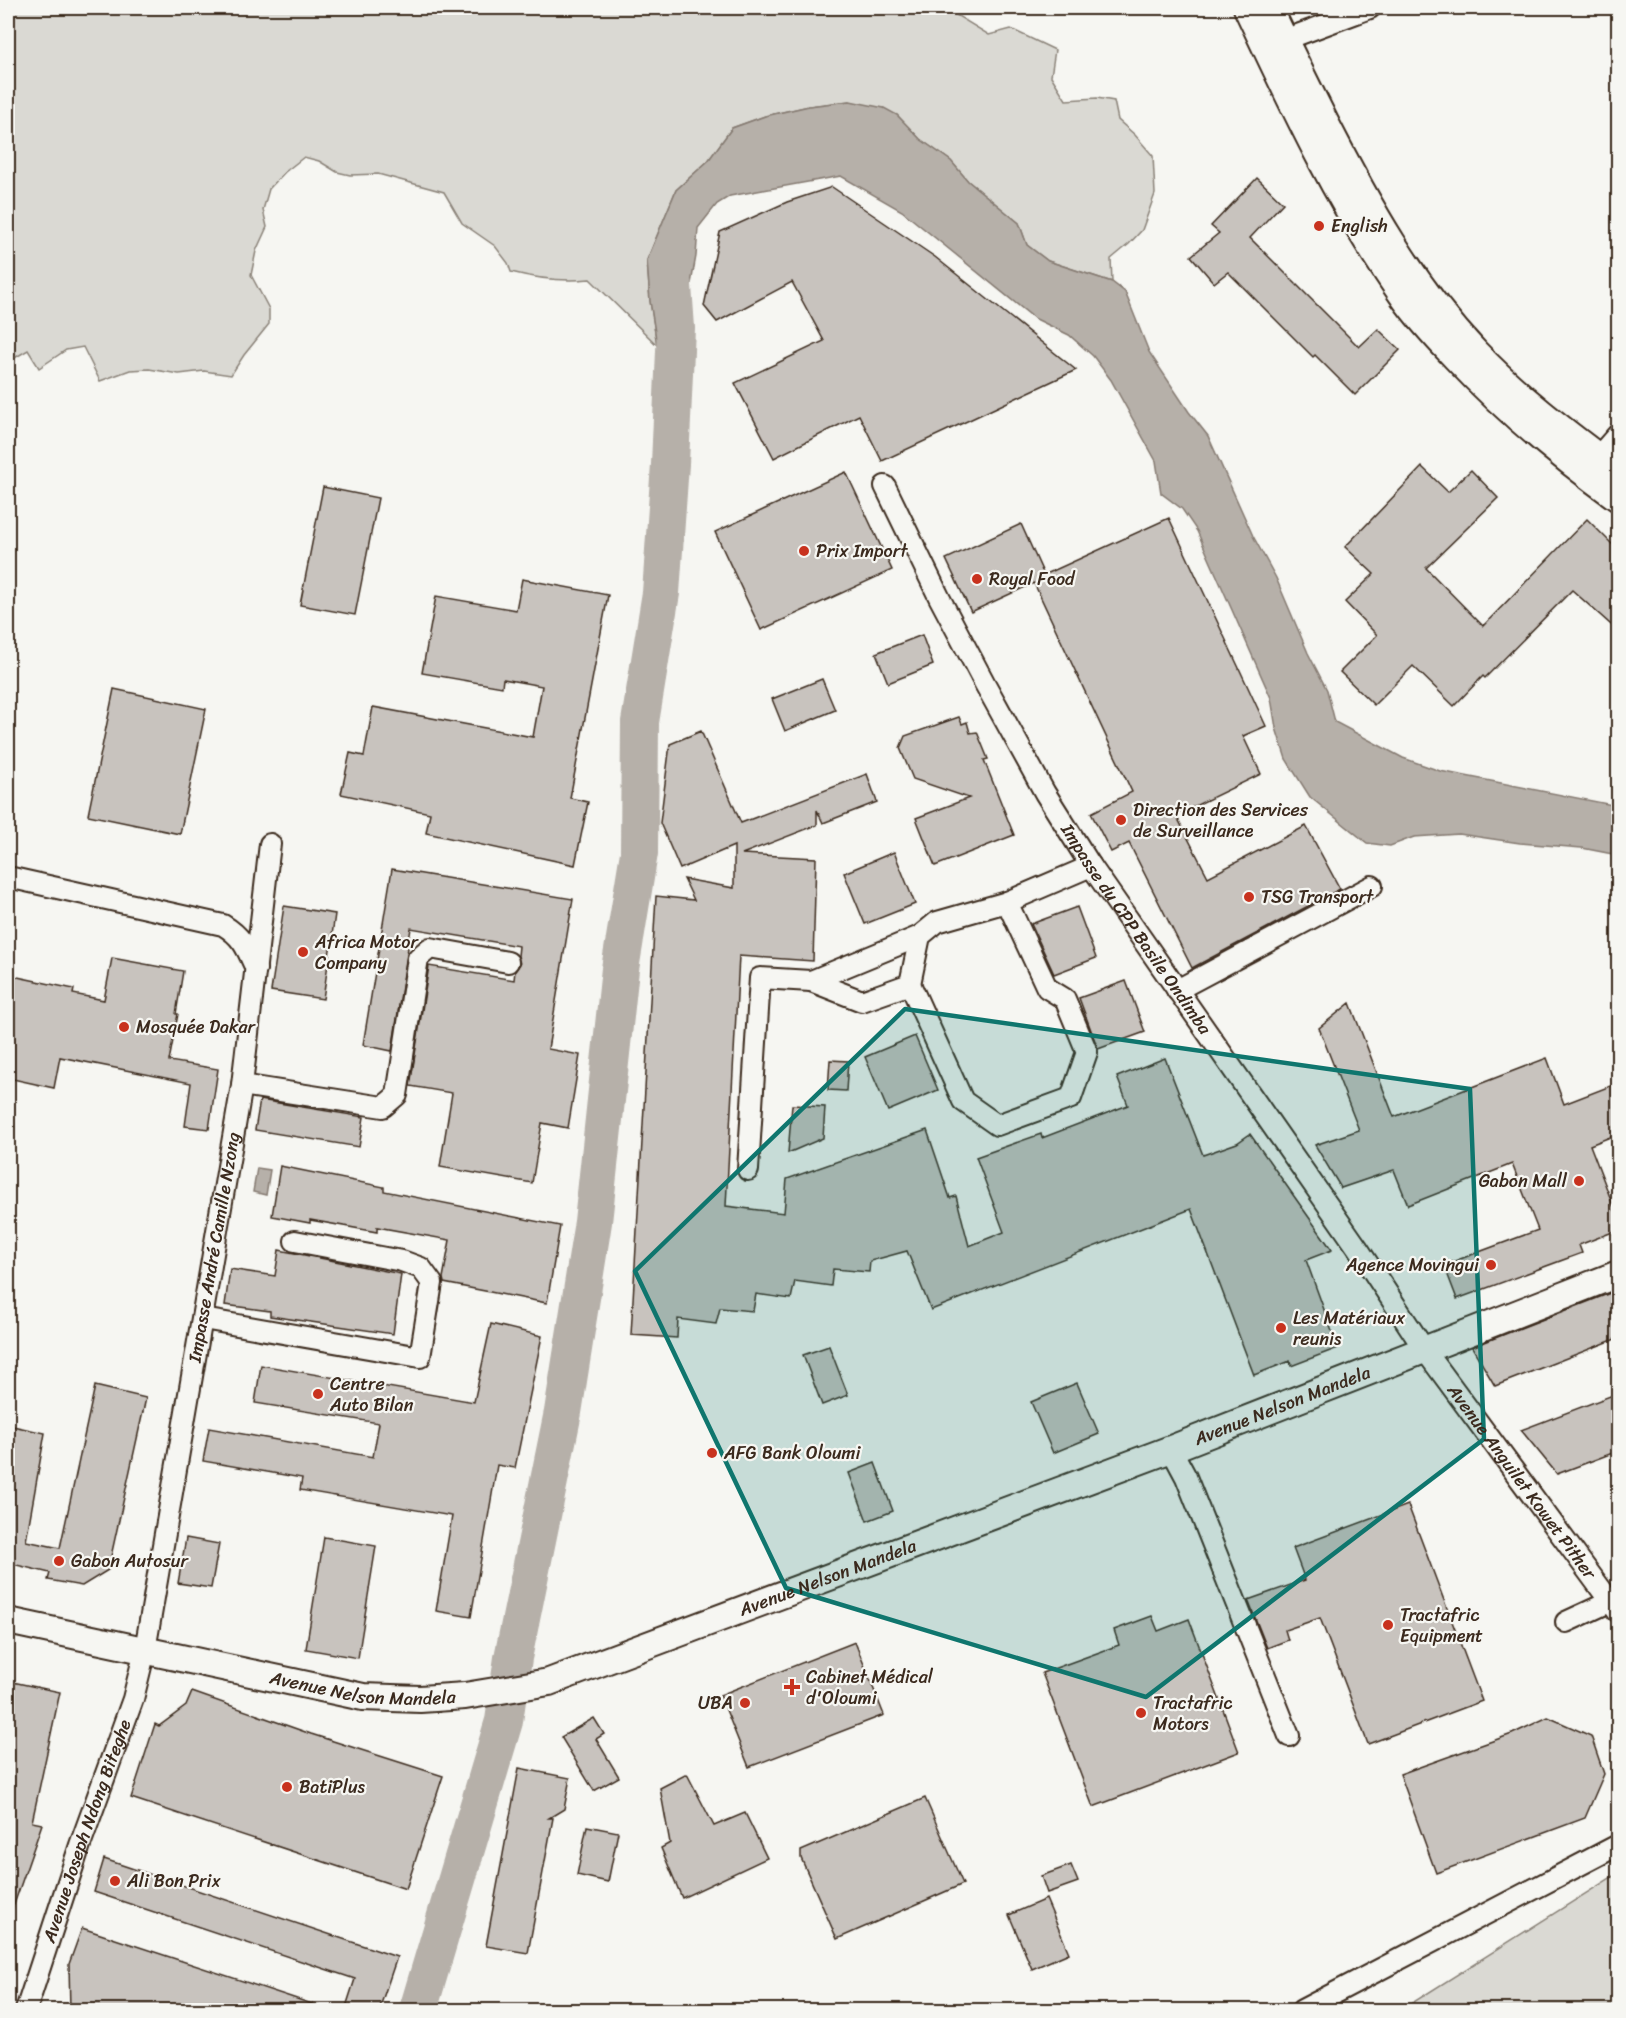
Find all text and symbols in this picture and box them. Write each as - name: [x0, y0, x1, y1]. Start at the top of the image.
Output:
- place label: English: [1331, 210, 1388, 242]
- marker: English: [1312, 219, 1326, 233]
- place label: Prix Import: [816, 535, 908, 567]
- marker: Prix Import: [797, 544, 811, 558]
- place label: Royal Food: [989, 563, 1076, 595]
- marker: Royal Food: [970, 572, 984, 586]
- place label: Direction des Services de Surveillance: [1133, 794, 1309, 847]
- marker: Direction des Services de Surveillance: [1114, 813, 1128, 827]
- street label: Impasse du CPP Basile Ondimba: [1051, 816, 1221, 1042]
- place label: TSG Transport: [1261, 881, 1374, 913]
- marker: TSG Transport: [1242, 890, 1256, 904]
- place label: Africa Motor Company: [314, 926, 419, 979]
- marker: Africa Motor Company: [296, 945, 310, 959]
- place label: Mosquée Dakar: [136, 1011, 257, 1043]
- marker: Mosquée Dakar: [117, 1020, 131, 1034]
- street label: Impasse André Camille Nzong: [178, 1130, 250, 1366]
- place label: Gabon Mall: [1479, 1165, 1568, 1197]
- marker: Gabon Mall: [1572, 1174, 1586, 1188]
- place label: Agence Movingui: [1345, 1249, 1480, 1281]
- marker: Agence Movingui: [1484, 1258, 1498, 1272]
- place label: Les Matériaux reunis: [1293, 1302, 1406, 1355]
- marker: Les Matériaux reunis: [1274, 1321, 1288, 1335]
- street label: Avenue Nelson Mandela: [1188, 1356, 1376, 1455]
- place label: Centre Auto Bilan: [329, 1368, 414, 1421]
- street label: Avenue Anguilet Kowet Pither: [1438, 1376, 1606, 1588]
- marker: Centre Auto Bilan: [311, 1387, 325, 1401]
- place label: AFG Bank Oloumi: [723, 1437, 861, 1469]
- marker: AFG Bank Oloumi: [705, 1446, 719, 1460]
- street label: Avenue Nelson Mandela: [733, 1529, 922, 1626]
- place label: Gabon Autosur: [71, 1545, 189, 1577]
- marker: Gabon Autosur: [52, 1554, 66, 1568]
- place label: Tractafric Equipment: [1400, 1599, 1483, 1652]
- marker: Tractafric Equipment: [1381, 1618, 1395, 1632]
- street label: Avenue Nelson Mandela: [266, 1661, 458, 1715]
- place label: Cabinet Médical d'Oloumi: [806, 1661, 934, 1714]
- marker: Cabinet Médical d'Oloumi: [783, 1678, 801, 1696]
- place label: UBA: [698, 1687, 733, 1719]
- place label: Tractafric Motors: [1153, 1687, 1232, 1740]
- marker: UBA: [738, 1696, 752, 1710]
- marker: Tractafric Motors: [1134, 1706, 1148, 1720]
- street label: Avenue Joseph Ndong Biteghe: [33, 1714, 140, 1948]
- place label: BatiPlus: [299, 1771, 366, 1803]
- marker: BatiPlus: [280, 1780, 294, 1794]
- place label: Ali Bon Prix: [126, 1865, 221, 1897]
- marker: Ali Bon Prix: [108, 1874, 122, 1888]

